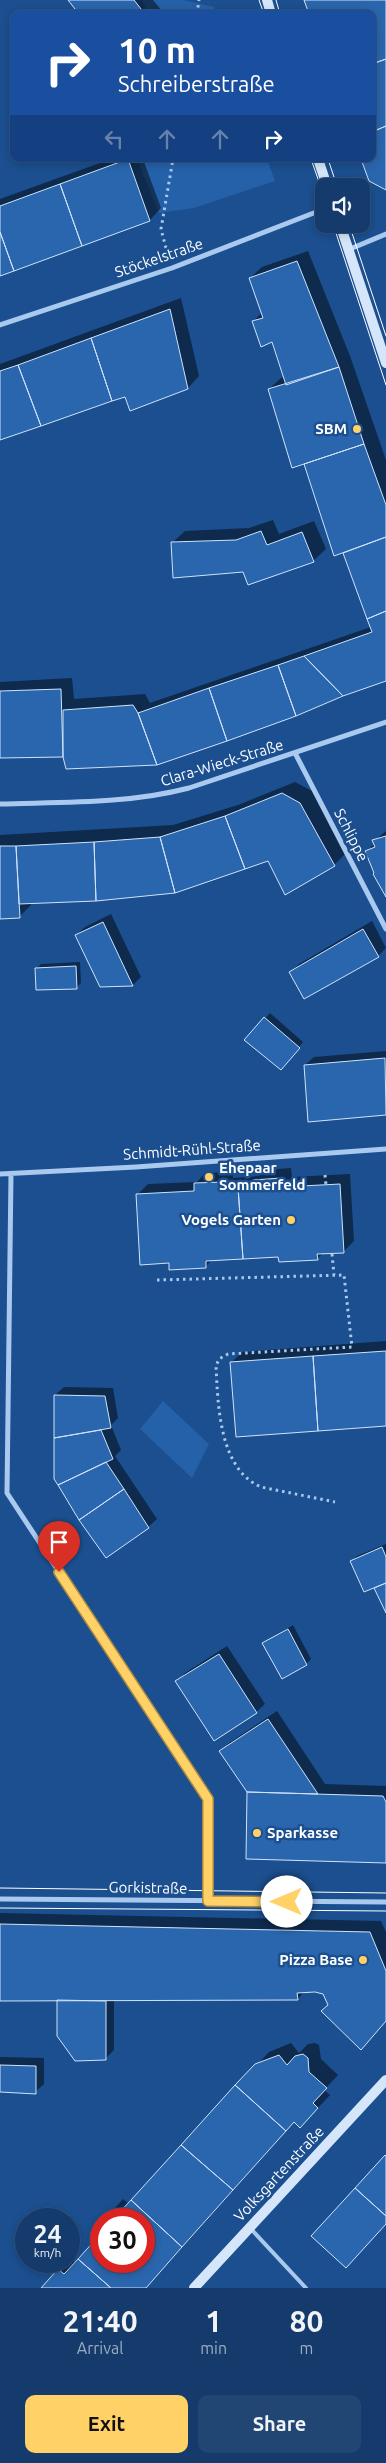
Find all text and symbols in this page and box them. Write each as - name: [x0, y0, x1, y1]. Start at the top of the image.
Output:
- icon: right: [35, 30, 100, 95]
- text: 10 m: [118, 30, 196, 70]
- text: Schreiberstraße: [118, 71, 275, 96]
- icon: left: [100, 125, 128, 153]
- icon: ahead: [153, 125, 181, 153]
- icon: ahead: [206, 125, 234, 153]
- icon: right: [259, 125, 287, 153]
- map controls: [315, 178, 370, 233]
- button: sound: [315, 178, 370, 233]
- street label: Stöckelstraße: [113, 234, 205, 281]
- place label: SBM: [315, 420, 347, 437]
- marker: SBM: [351, 423, 363, 435]
- street label: Clara-Wieck-Straße: [158, 736, 285, 789]
- street label: Schlippe: [331, 806, 372, 864]
- street label: Schmidt-Rühl-Straße: [123, 1136, 261, 1163]
- place label: Ehepaar Sommerfeld: [219, 1159, 305, 1193]
- marker: Ehepaar Sommerfeld: [203, 1171, 215, 1183]
- place label: Vogels Garten: [181, 1211, 281, 1228]
- marker: Vogels Garten: [285, 1214, 297, 1226]
- pin: [38, 1521, 80, 1572]
- icon: arrive: [45, 1528, 73, 1556]
- place label: Sparkasse: [267, 1824, 338, 1841]
- marker: Sparkasse: [251, 1827, 263, 1839]
- position arrow: [260, 1875, 312, 1927]
- street label: Gorkistraße: [108, 1878, 188, 1897]
- place label: Pizza Base: [279, 1951, 353, 1968]
- marker: Pizza Base: [357, 1954, 369, 1966]
- street label: Volksgartenstraße: [230, 2123, 327, 2225]
- speed limit sign: 30: [90, 2208, 155, 2273]
- text: 24: [33, 2220, 62, 2248]
- text: km/h: [34, 2246, 61, 2259]
- text: 21:40: [63, 2304, 138, 2338]
- text: 1: [205, 2304, 222, 2338]
- text: 80: [290, 2304, 323, 2338]
- text: Arrival: [77, 2339, 123, 2357]
- text: min: [200, 2339, 227, 2357]
- text: m: [300, 2339, 313, 2357]
- button: Exit: [25, 2395, 188, 2453]
- button: Share: [198, 2395, 361, 2453]

